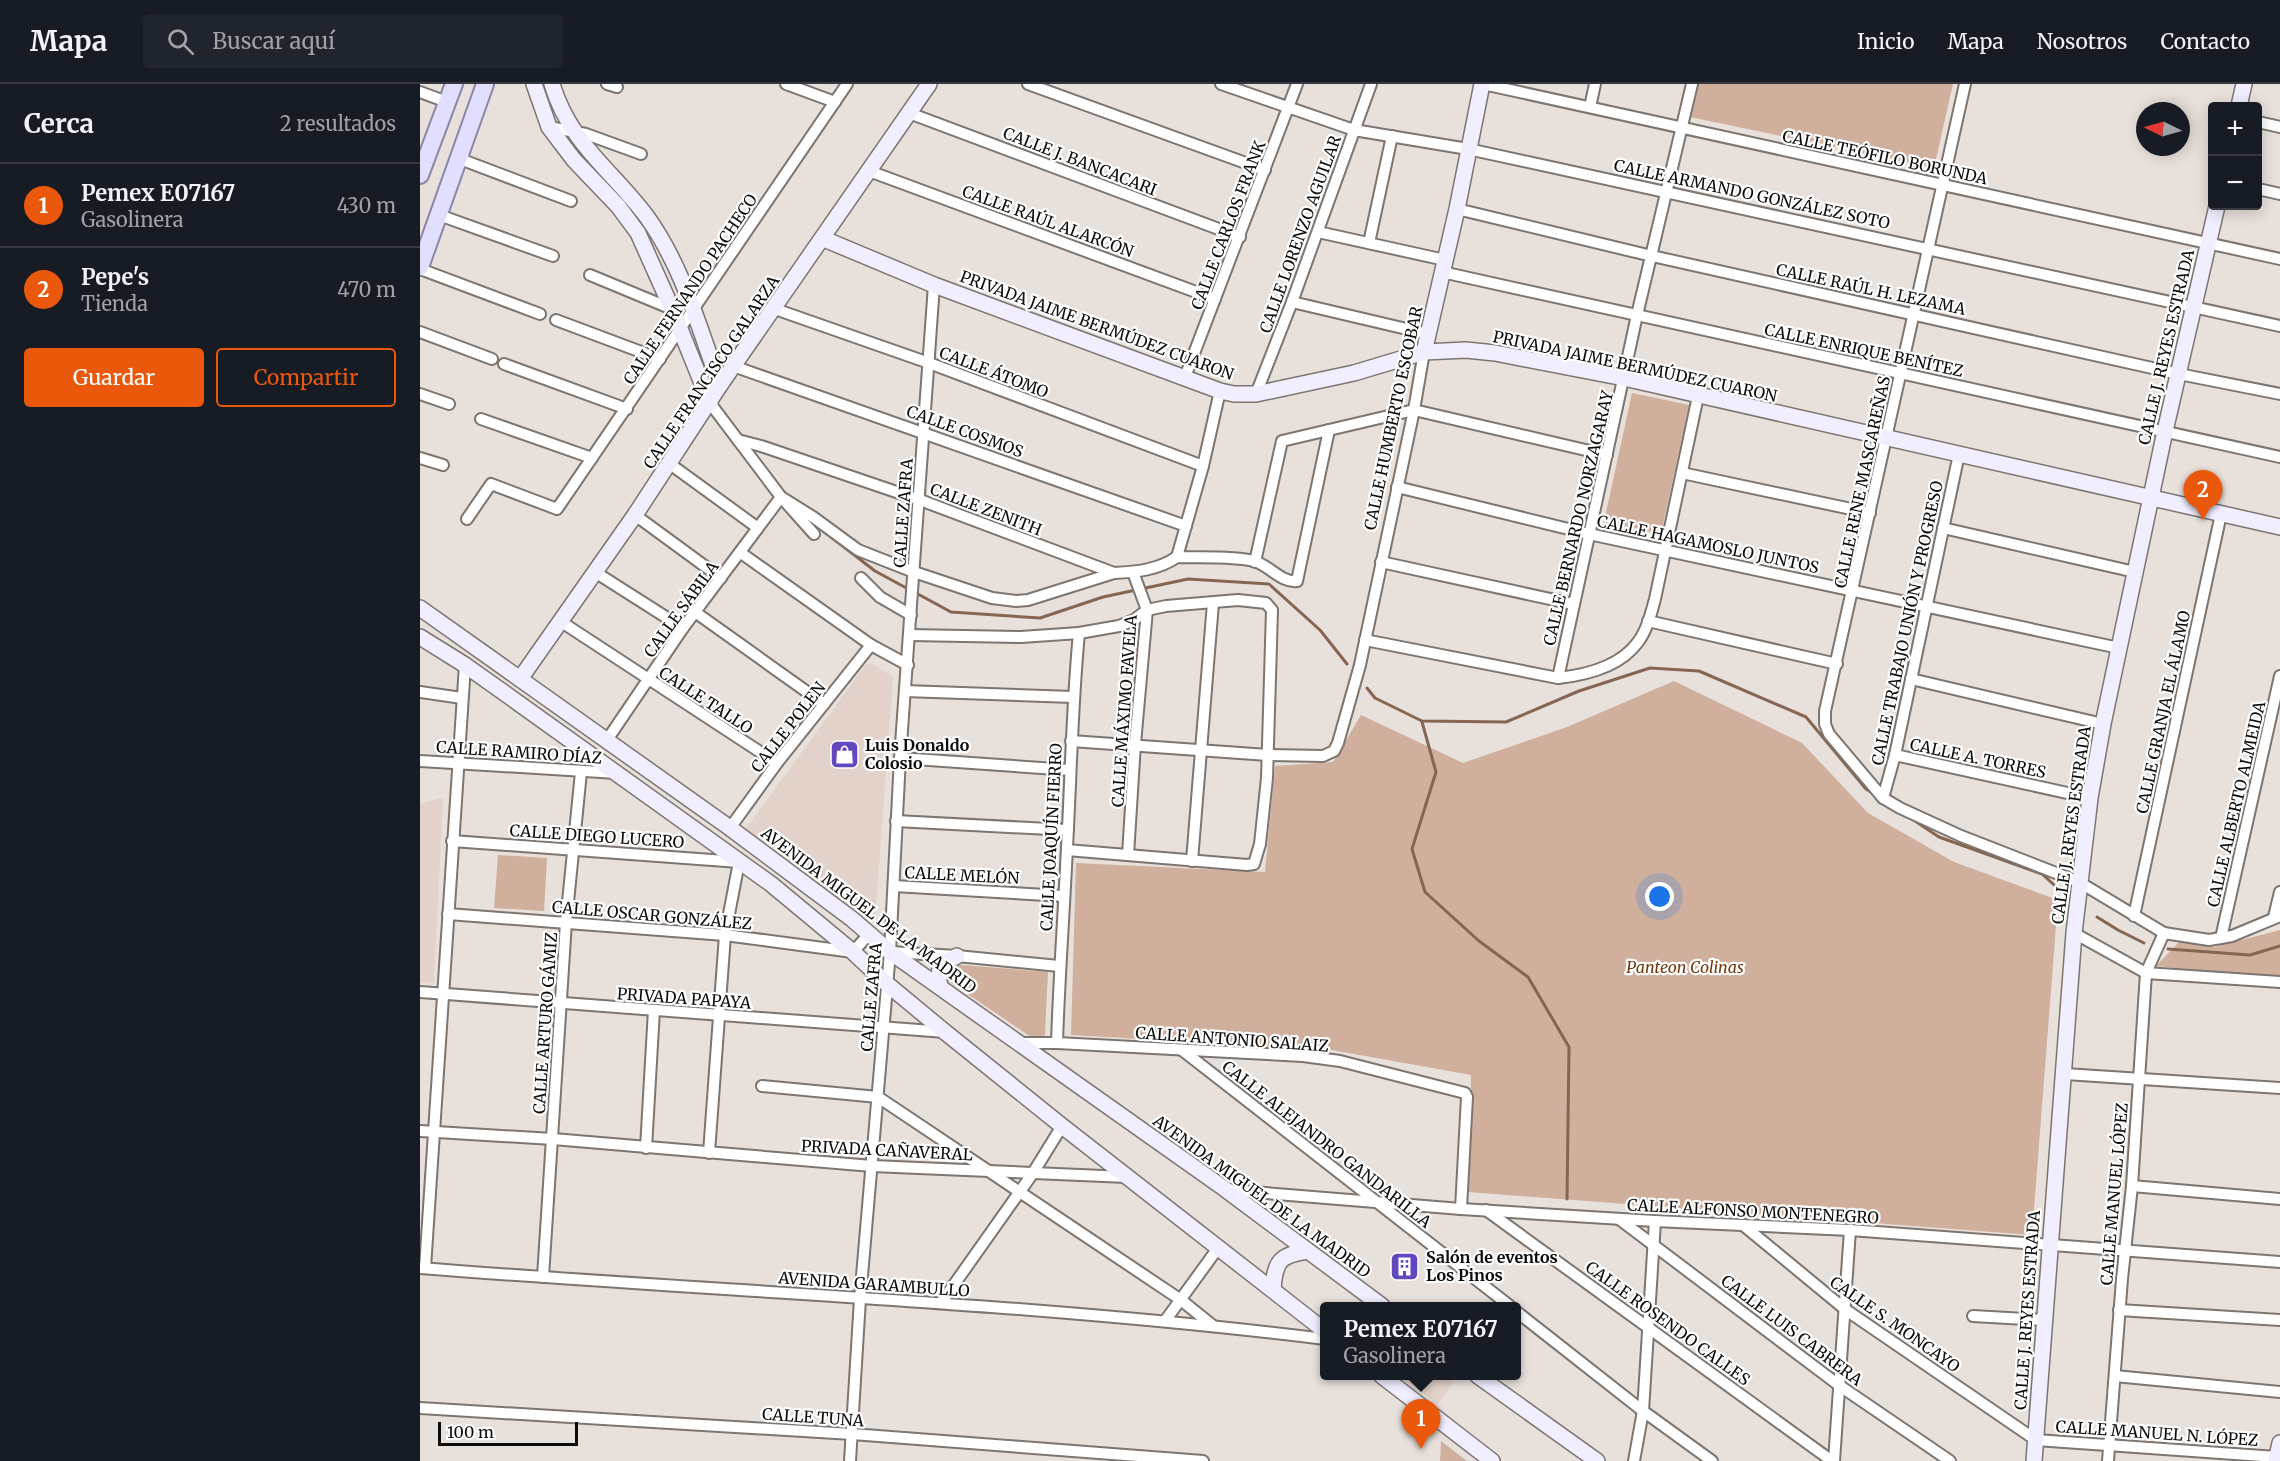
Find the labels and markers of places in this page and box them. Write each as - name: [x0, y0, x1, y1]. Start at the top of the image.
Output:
- pin: 2: [2184, 470, 2222, 520]
- place label: Luis Donaldo Colosio: [865, 735, 970, 773]
- shop icon: Luis Donaldo Colosio: [828, 738, 860, 770]
- place label: Salón de eventos Los Pinos: [1426, 1247, 1558, 1285]
- building icon: Salón de eventos Los Pinos: [1389, 1250, 1421, 1282]
- pin: 1: [1402, 1400, 1440, 1449]

